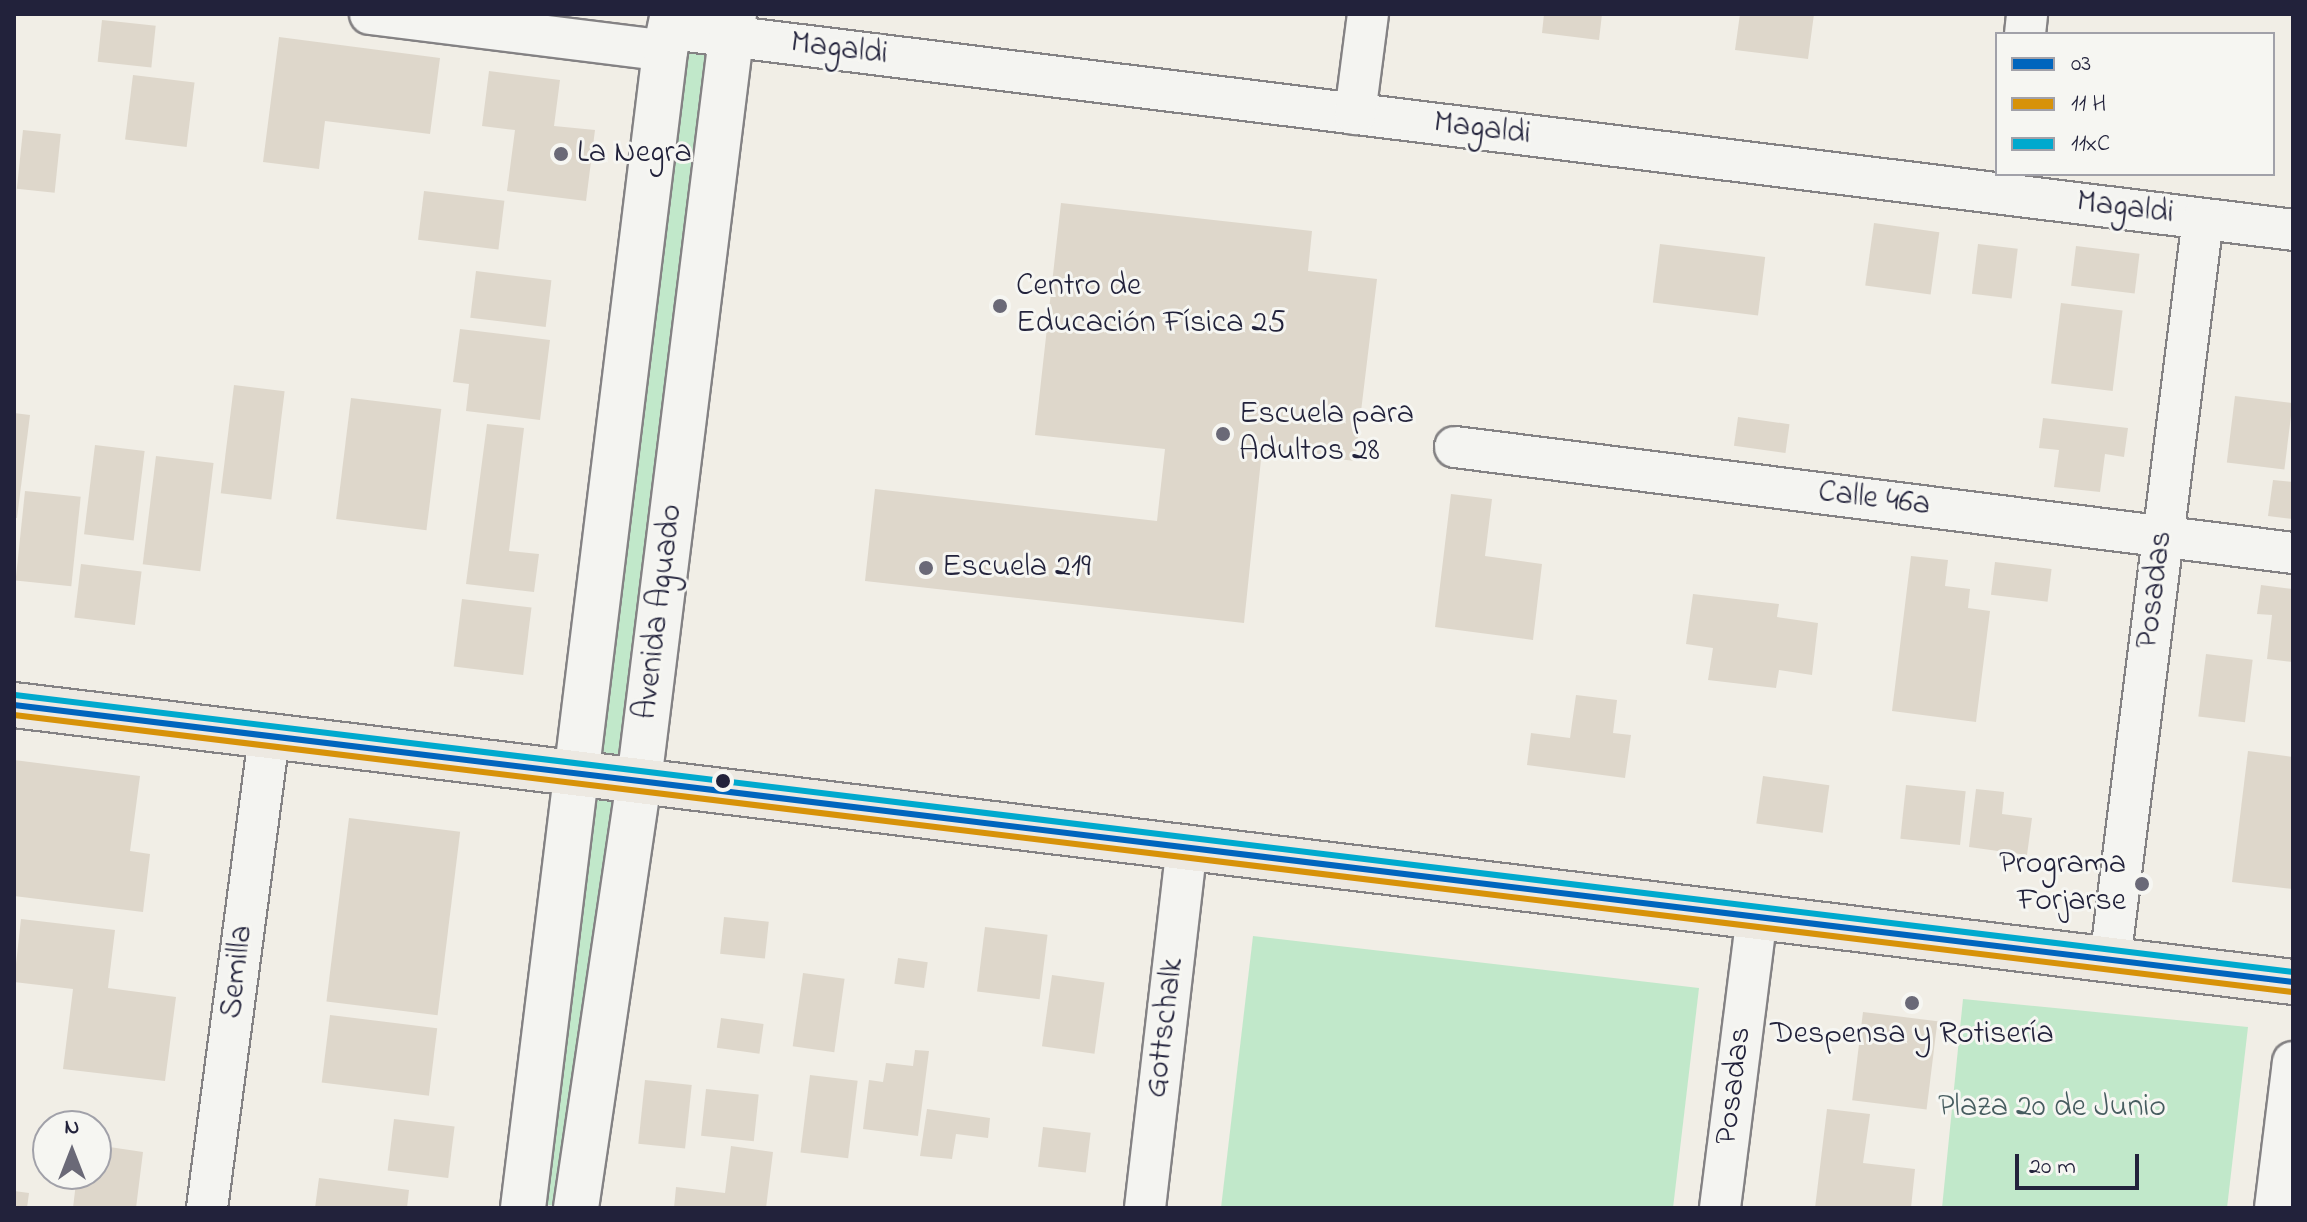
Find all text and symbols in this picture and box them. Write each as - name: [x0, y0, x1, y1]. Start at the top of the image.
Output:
- street label: Magaldi: [788, 25, 890, 75]
- legend: [1995, 32, 2275, 176]
- text: 03: [2071, 47, 2091, 82]
- text: 11 H: [2071, 87, 2106, 122]
- street label: Magaldi: [1431, 105, 1533, 155]
- text: 11xC: [2071, 127, 2110, 162]
- place label: La Negra: [577, 135, 692, 173]
- marker: La Negra: [552, 145, 570, 163]
- street label: Magaldi: [2074, 184, 2176, 234]
- place label: Centro de Educación Física 25: [1016, 269, 1286, 344]
- marker: Centro de Educación Física 25: [991, 297, 1009, 315]
- place label: Escuela para Adultos 28: [1239, 397, 1414, 472]
- marker: Escuela para Adultos 28: [1214, 425, 1232, 443]
- street label: Calle 46a: [1816, 474, 1932, 526]
- street label: Avenida Aguado: [628, 502, 692, 722]
- street label: Posadas: [2130, 529, 2182, 651]
- place label: Escuela 219: [942, 549, 1091, 587]
- marker: Escuela 219: [917, 559, 935, 577]
- unlabelled marker: [715, 773, 731, 789]
- place label: Programa Forjarse: [1999, 847, 2126, 922]
- marker: Programa Forjarse: [2133, 875, 2151, 893]
- street label: Semilla: [213, 923, 263, 1021]
- street label: Gottschalk: [1138, 956, 1194, 1100]
- marker: Despensa y Rotisería: [1903, 994, 1921, 1012]
- place label: Despensa y Rotisería: [1770, 1016, 2054, 1054]
- street label: Posadas: [1709, 1025, 1761, 1147]
- park label: Plaza 20 de Junio: [1938, 1089, 2166, 1127]
- north arrow: [32, 1110, 112, 1190]
- text: N: [65, 1112, 79, 1144]
- scale bar: [2019, 1138, 2143, 1188]
- text: 20 m: [2029, 1150, 2076, 1185]

